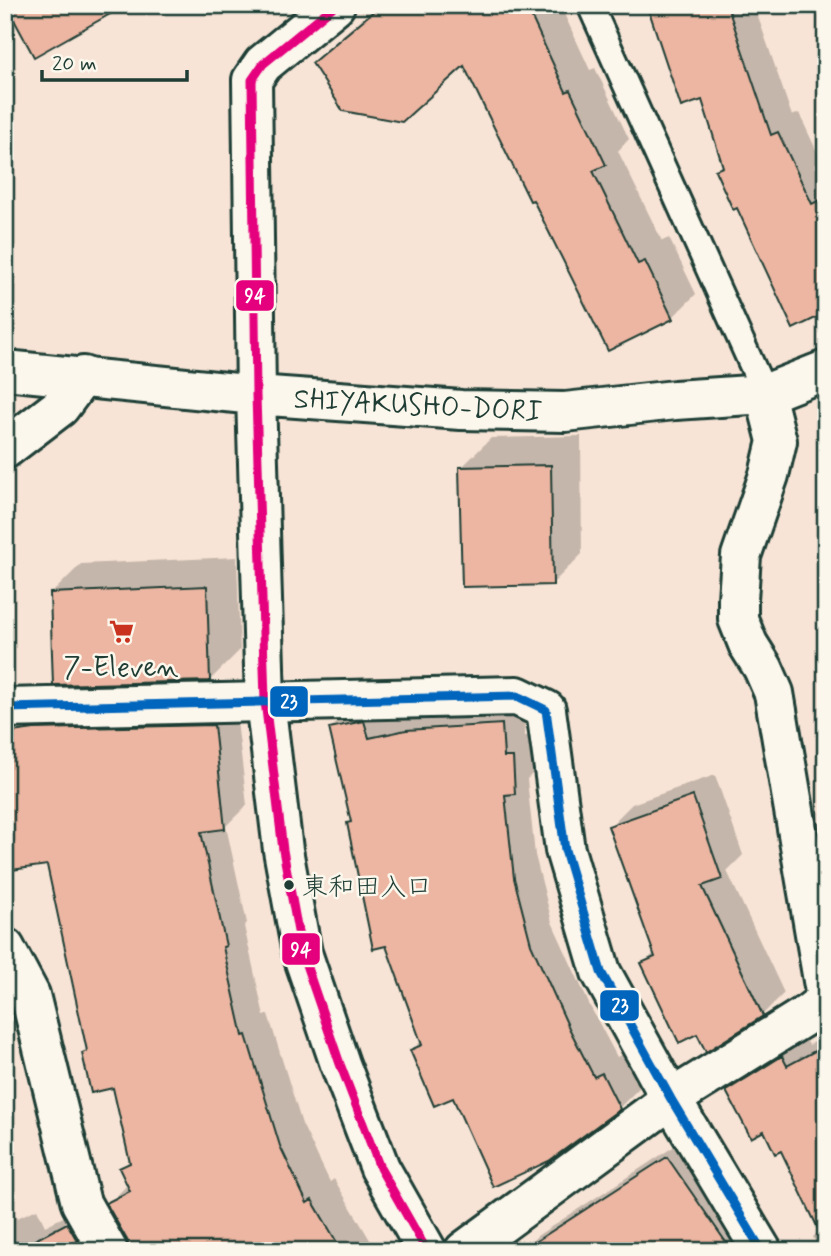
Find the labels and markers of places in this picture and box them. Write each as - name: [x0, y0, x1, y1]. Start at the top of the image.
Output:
- supermarket icon: 7-Eleven: [107, 618, 135, 646]
- place label: 7-Eleven: [63, 650, 179, 687]
- place label: 東和田入口: [302, 871, 432, 905]
- marker: 東和田入口: [282, 878, 296, 892]

